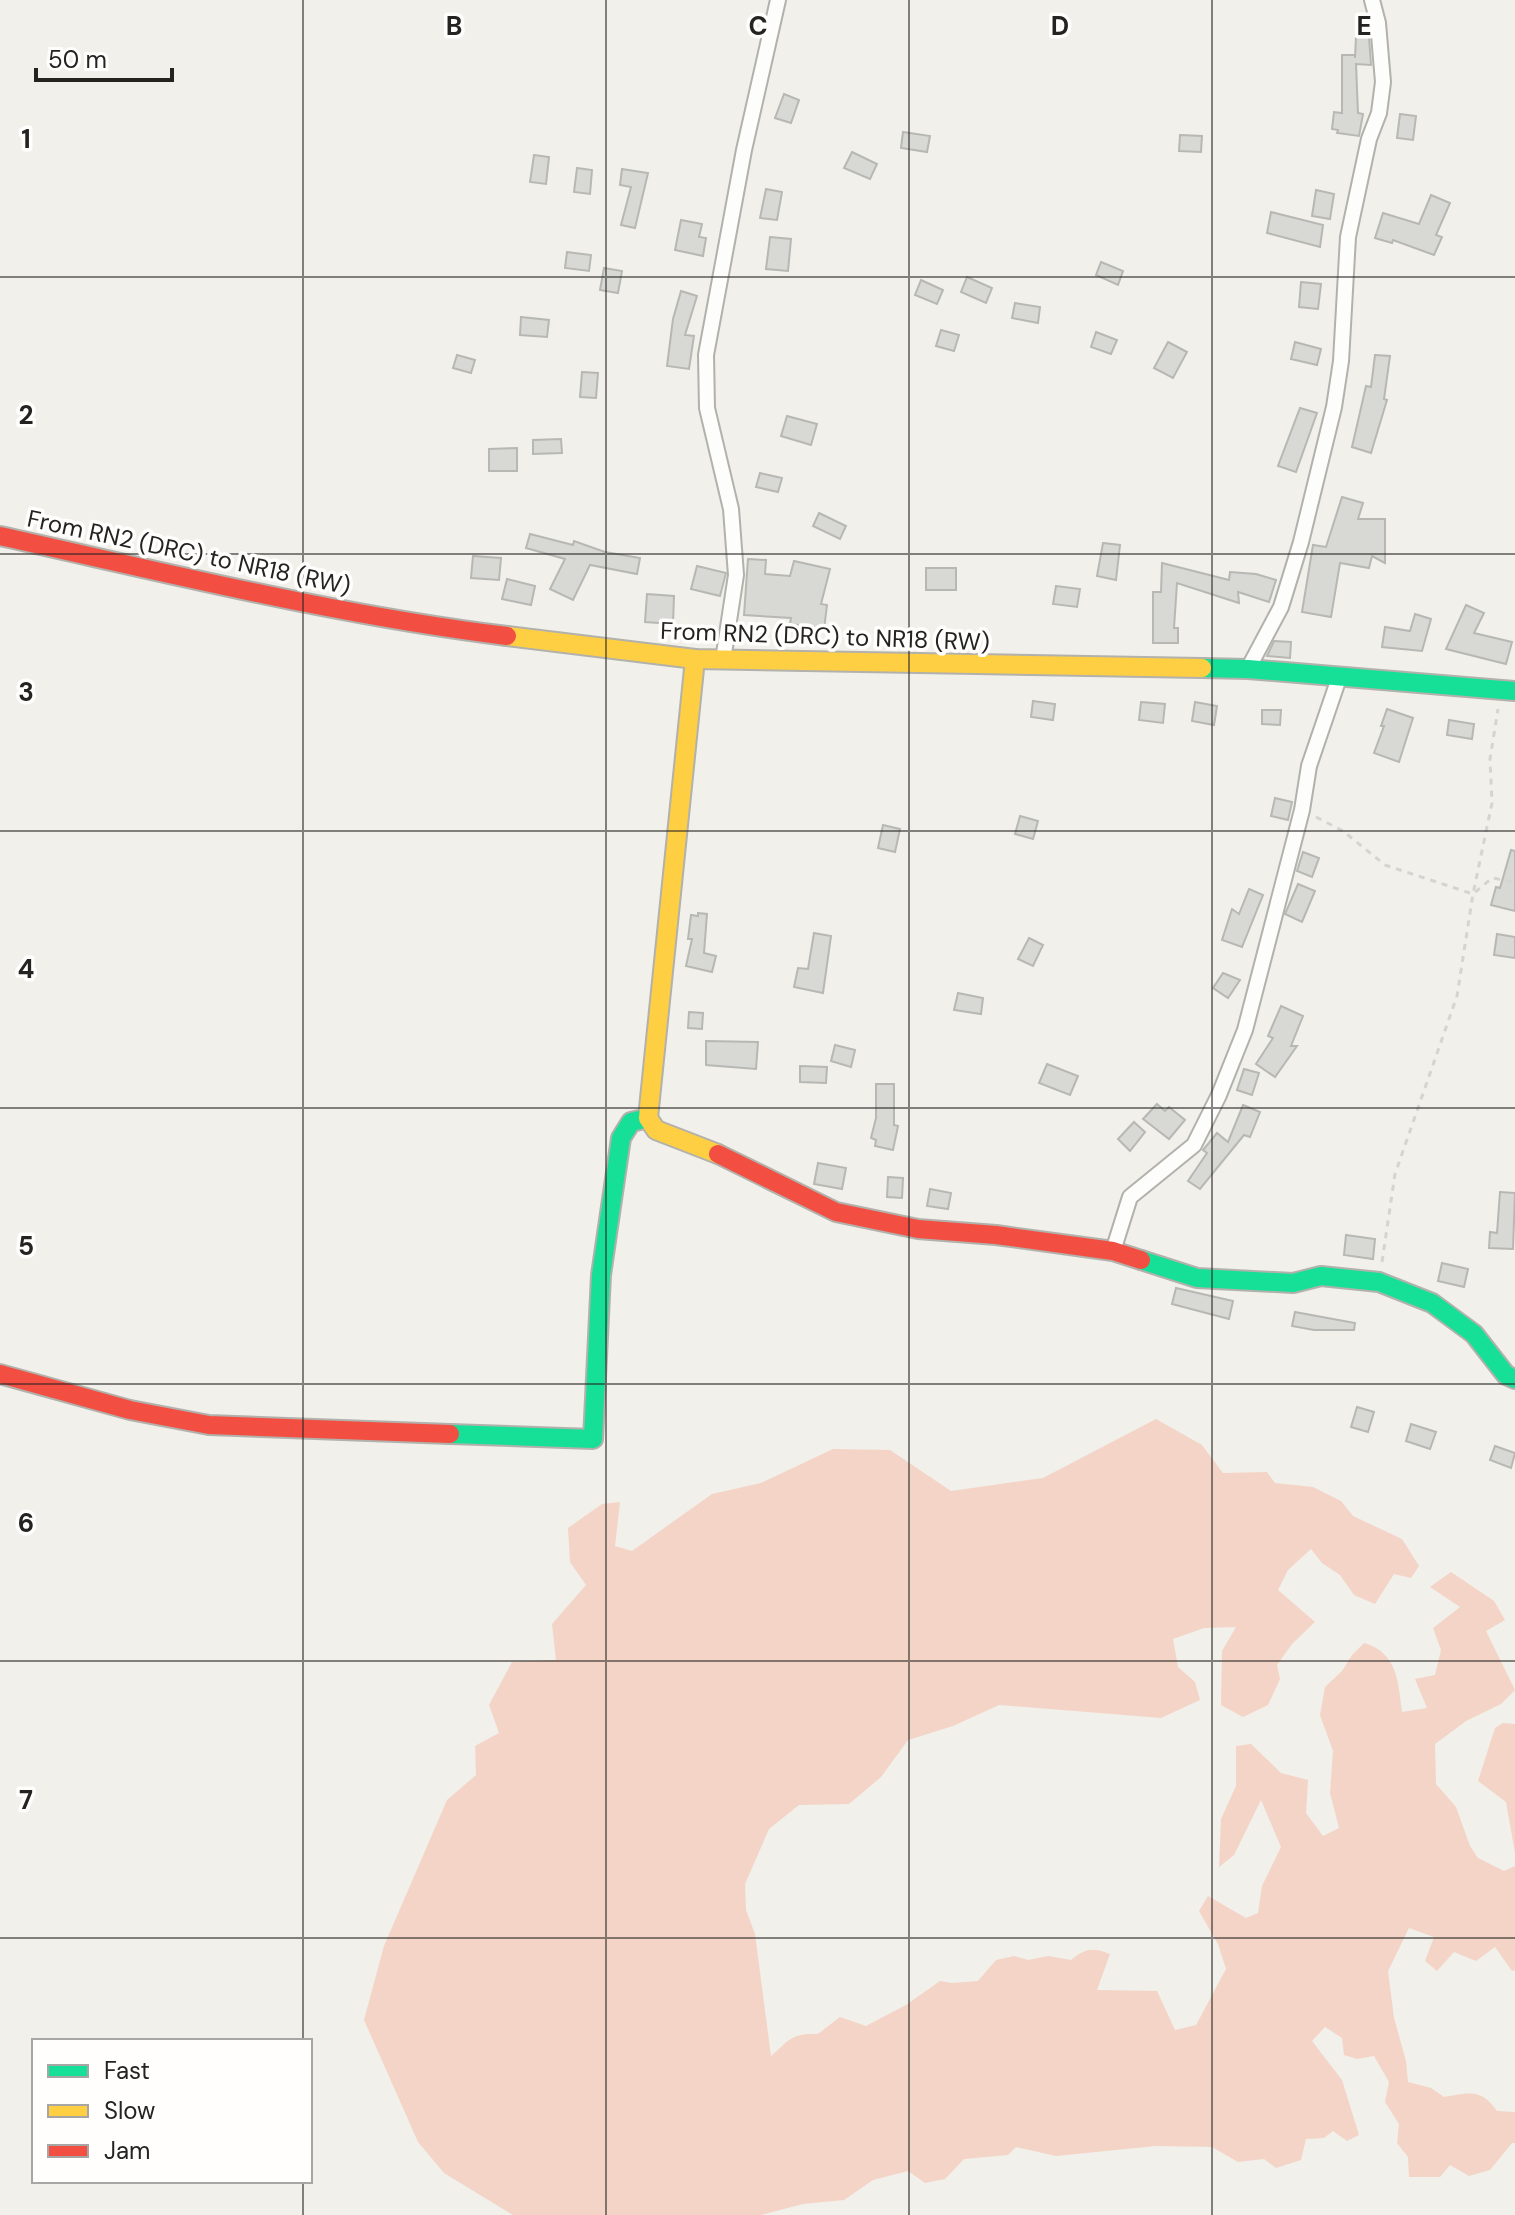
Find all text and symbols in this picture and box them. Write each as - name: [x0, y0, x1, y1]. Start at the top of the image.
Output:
- text: B: [446, 9, 462, 43]
- text: C: [748, 9, 768, 43]
- text: D: [1051, 9, 1069, 43]
- text: E: [1356, 9, 1372, 43]
- scale bar: [36, 32, 172, 82]
- text: 50 m: [48, 44, 107, 75]
- text: 1: [21, 122, 31, 156]
- text: 2: [18, 398, 34, 432]
- street label: From RN2 (DRC) to NR18 (RW): [24, 503, 354, 601]
- street label: From RN2 (DRC) to NR18 (RW): [660, 615, 990, 657]
- text: 3: [18, 675, 34, 709]
- text: 4: [18, 952, 34, 986]
- text: 5: [18, 1229, 34, 1263]
- text: 6: [18, 1506, 34, 1540]
- text: 7: [19, 1783, 33, 1817]
- legend: [32, 2039, 312, 2183]
- text: Fast: [104, 2055, 150, 2086]
- text: Slow: [104, 2095, 155, 2126]
- text: Jam: [104, 2135, 150, 2166]

